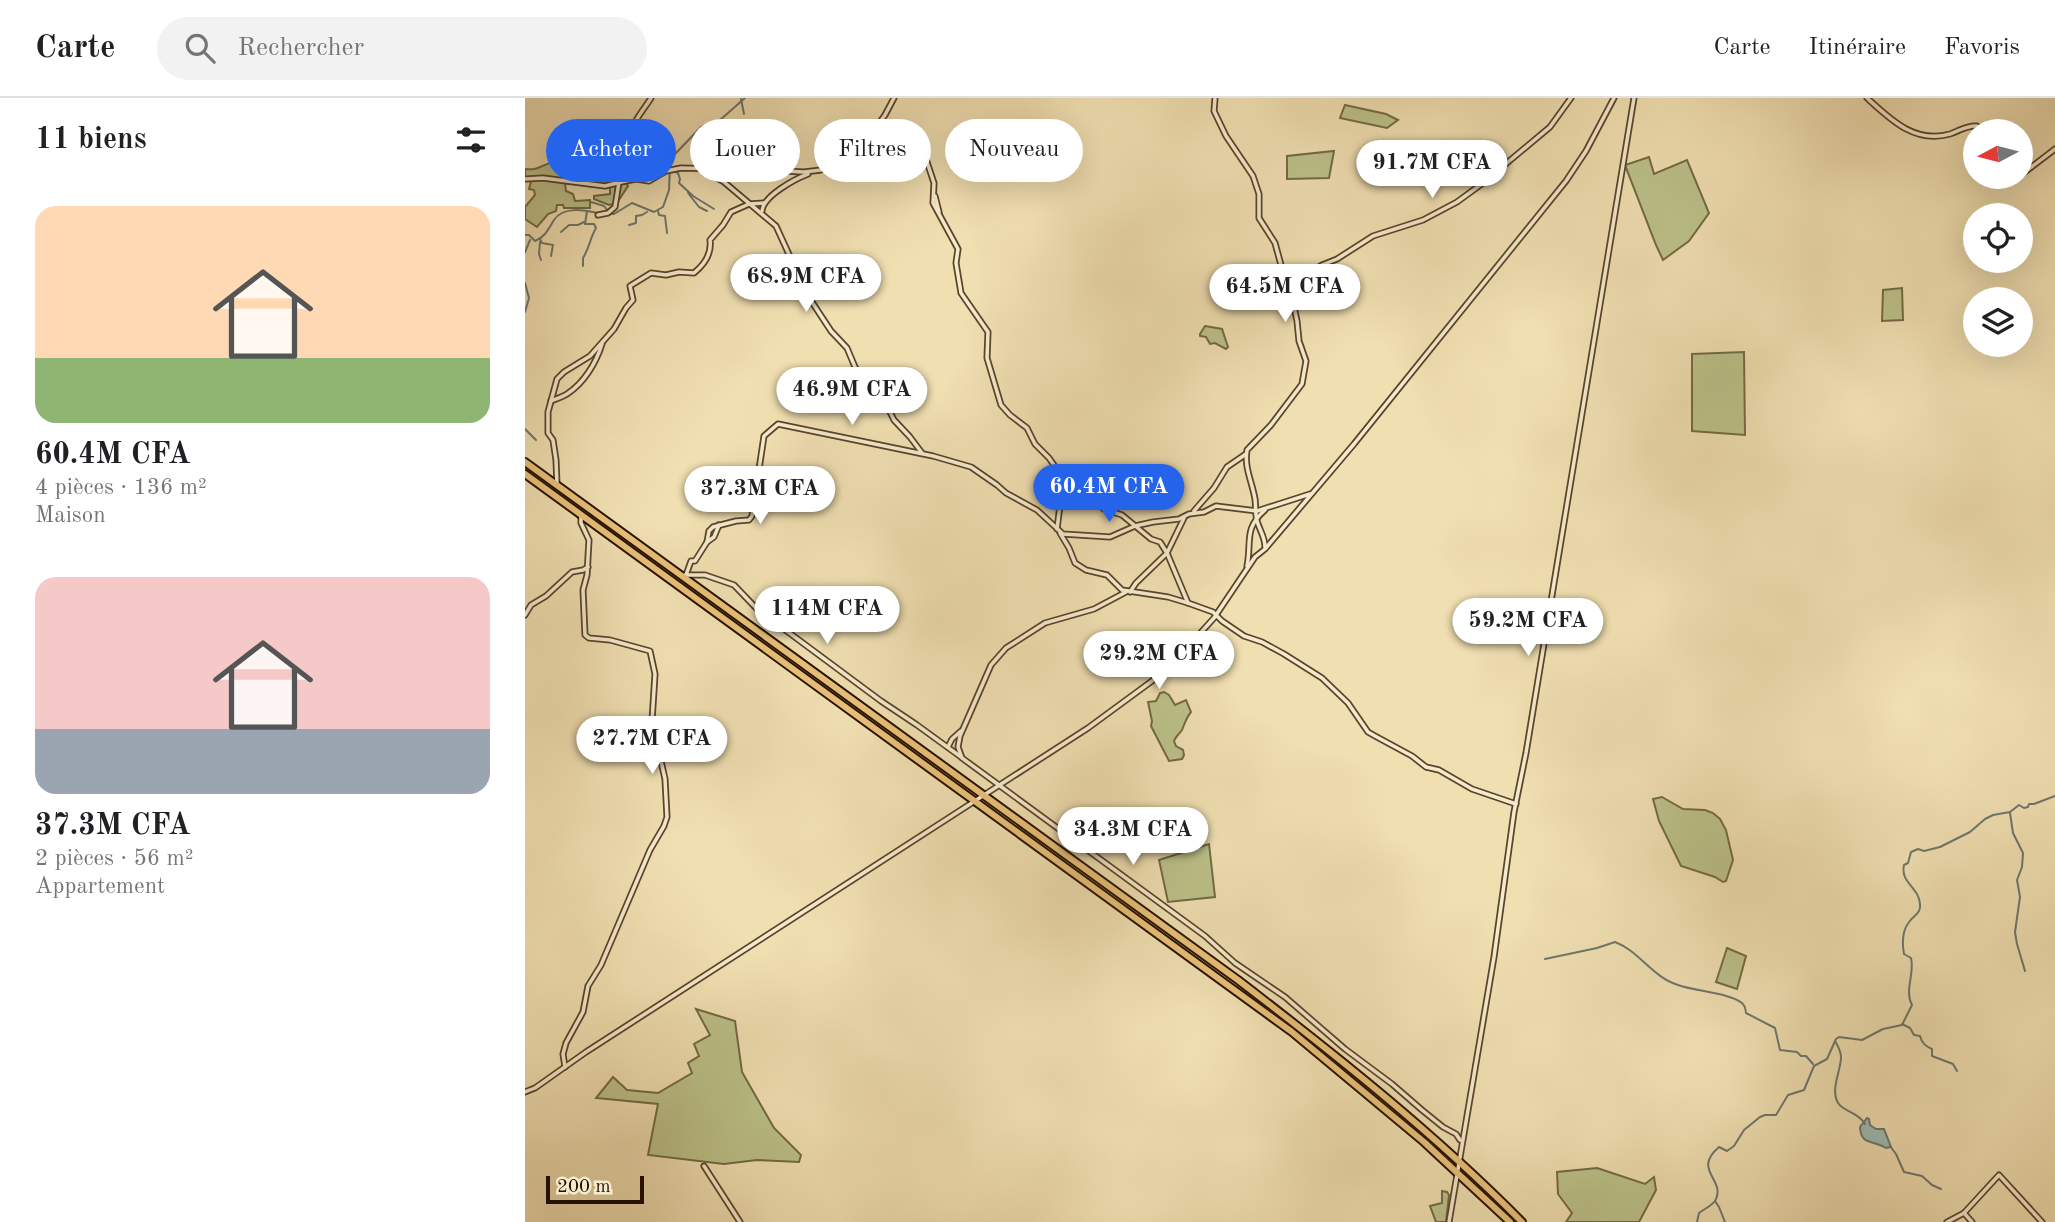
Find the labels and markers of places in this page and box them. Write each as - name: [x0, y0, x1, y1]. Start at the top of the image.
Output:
- pin: 91.7M CFA: [1352, 140, 1512, 200]
- pin: 68.9M CFA: [726, 254, 886, 314]
- pin: 64.5M CFA: [1205, 264, 1365, 324]
- pin: 46.9M CFA: [772, 368, 932, 427]
- pin: 60.4M CFA: [1029, 464, 1189, 524]
- pin: 37.3M CFA: [680, 466, 840, 526]
- pin: 114M CFA: [755, 587, 899, 646]
- pin: 59.2M CFA: [1448, 598, 1608, 658]
- pin: 29.2M CFA: [1079, 632, 1239, 691]
- pin: 27.7M CFA: [572, 716, 732, 776]
- pin: 34.3M CFA: [1053, 808, 1213, 867]

